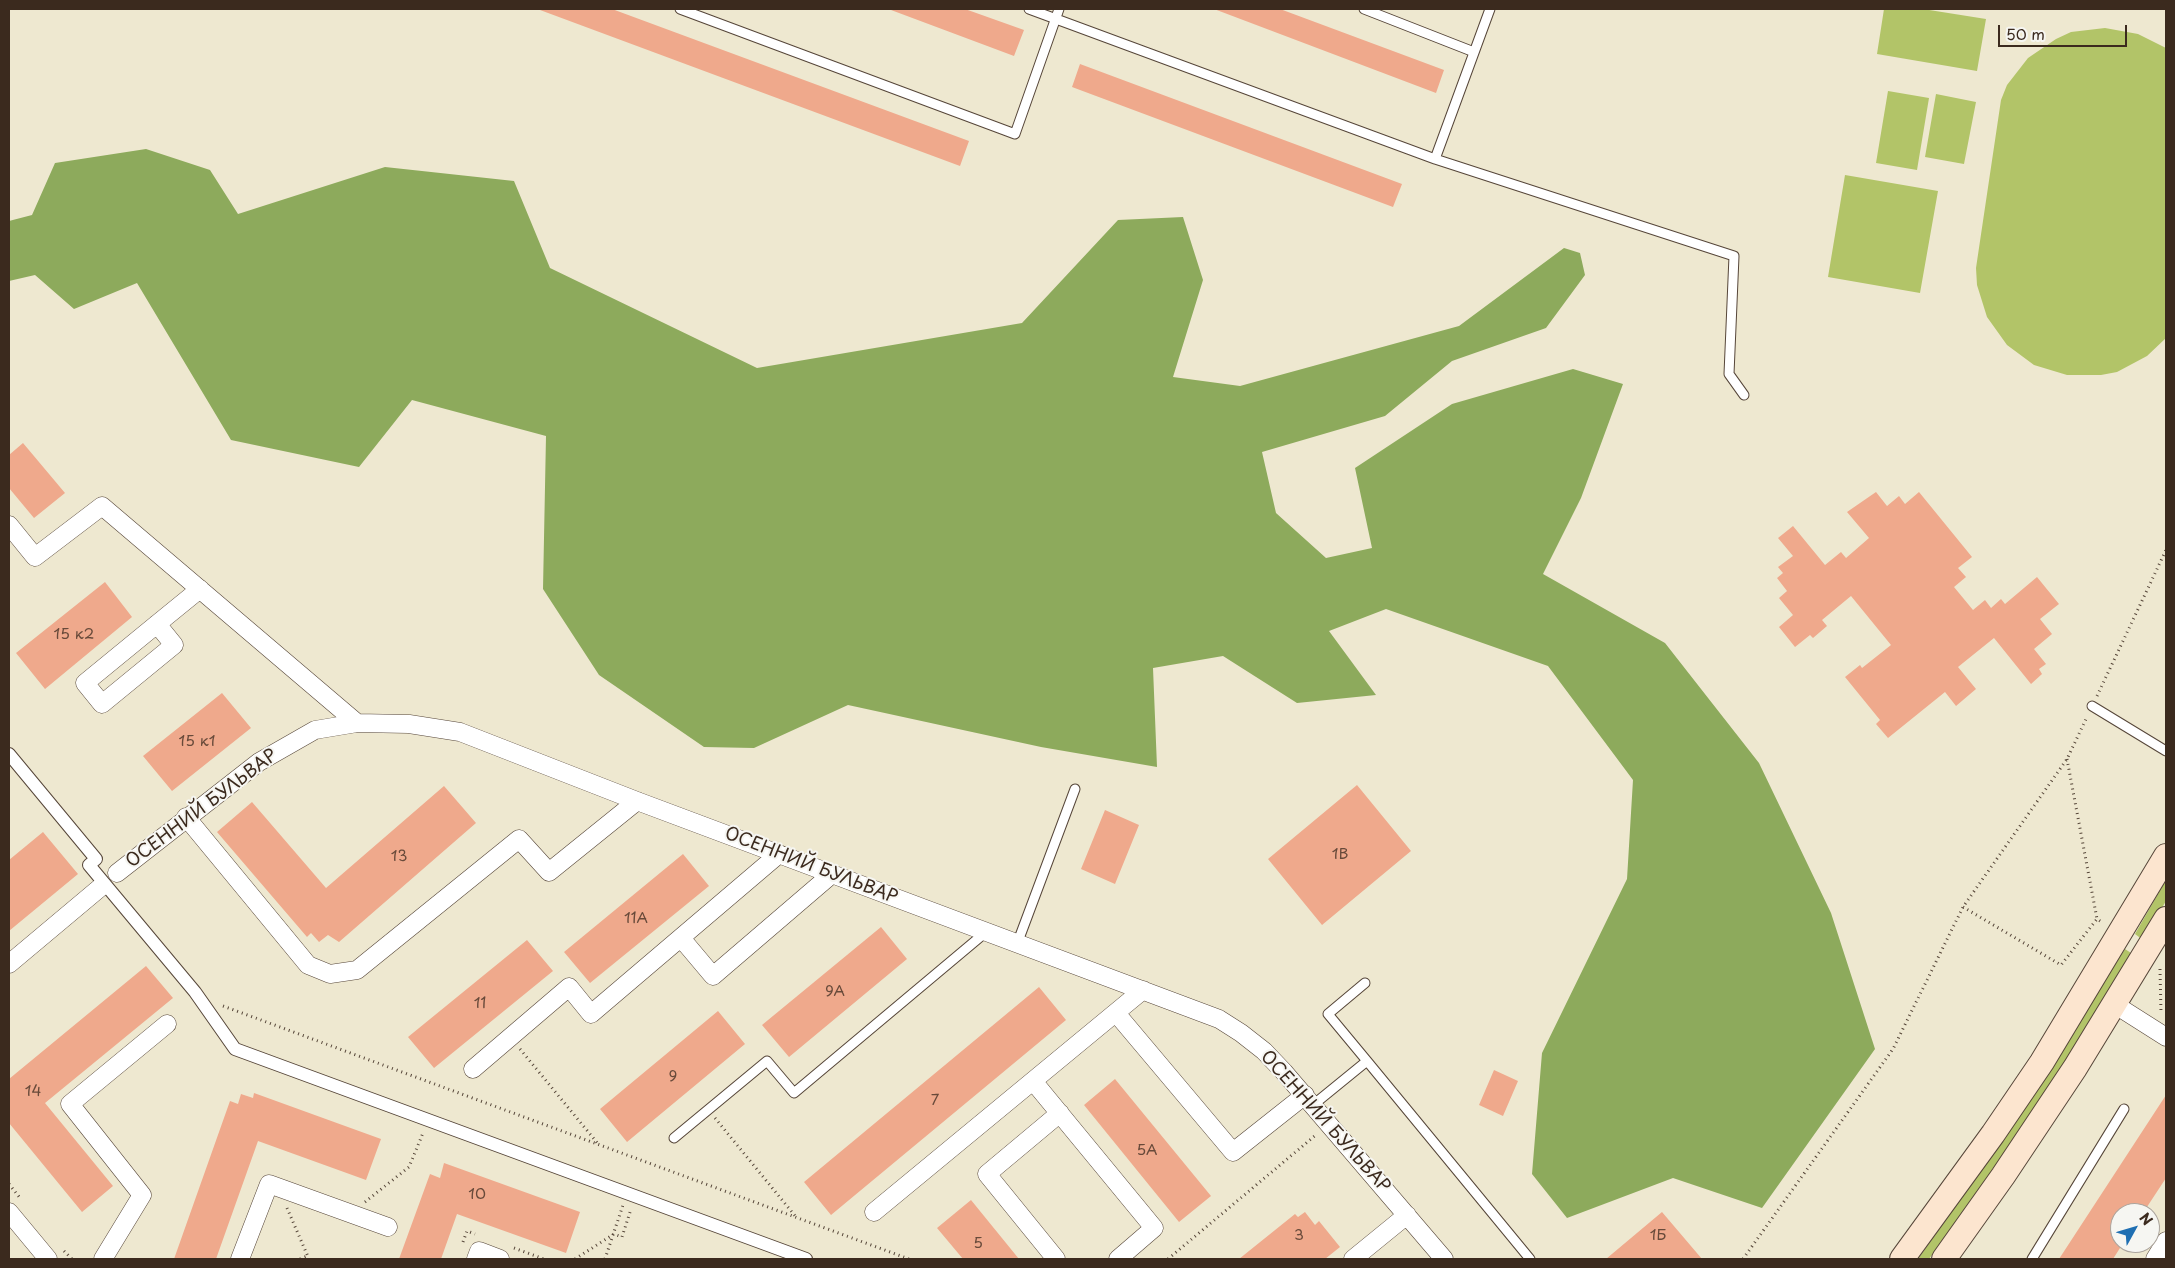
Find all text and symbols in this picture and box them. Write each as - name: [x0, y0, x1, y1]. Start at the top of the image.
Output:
- scale bar: [2000, 15, 2129, 47]
- text: 50 m: [2006, 22, 2045, 45]
- house number: 15 к2: [54, 626, 94, 644]
- house number: 15 к1: [179, 733, 215, 751]
- street label: ОСЕННИЙ БУЛЬВАР: [122, 745, 282, 873]
- street label: ОСЕННИЙ БУЛЬВАР: [721, 823, 901, 909]
- house number: 1В: [1332, 846, 1348, 864]
- house number: 13: [391, 848, 407, 866]
- house number: 11А: [624, 910, 648, 928]
- house number: 9А: [825, 983, 845, 1001]
- house number: 11: [474, 995, 486, 1013]
- street label: ОСЕННИЙ БУЛЬВАР: [1256, 1047, 1394, 1197]
- house number: 9: [669, 1068, 677, 1086]
- house number: 14: [25, 1083, 41, 1101]
- house number: 7: [931, 1092, 939, 1110]
- house number: 5А: [1136, 1142, 1158, 1160]
- house number: 10: [468, 1186, 486, 1204]
- north arrow: [2110, 1203, 2160, 1253]
- text: N: [2135, 1208, 2158, 1230]
- house number: 3: [1294, 1227, 1304, 1245]
- house number: 1Б: [1650, 1227, 1666, 1245]
- house number: 5: [973, 1235, 983, 1253]

